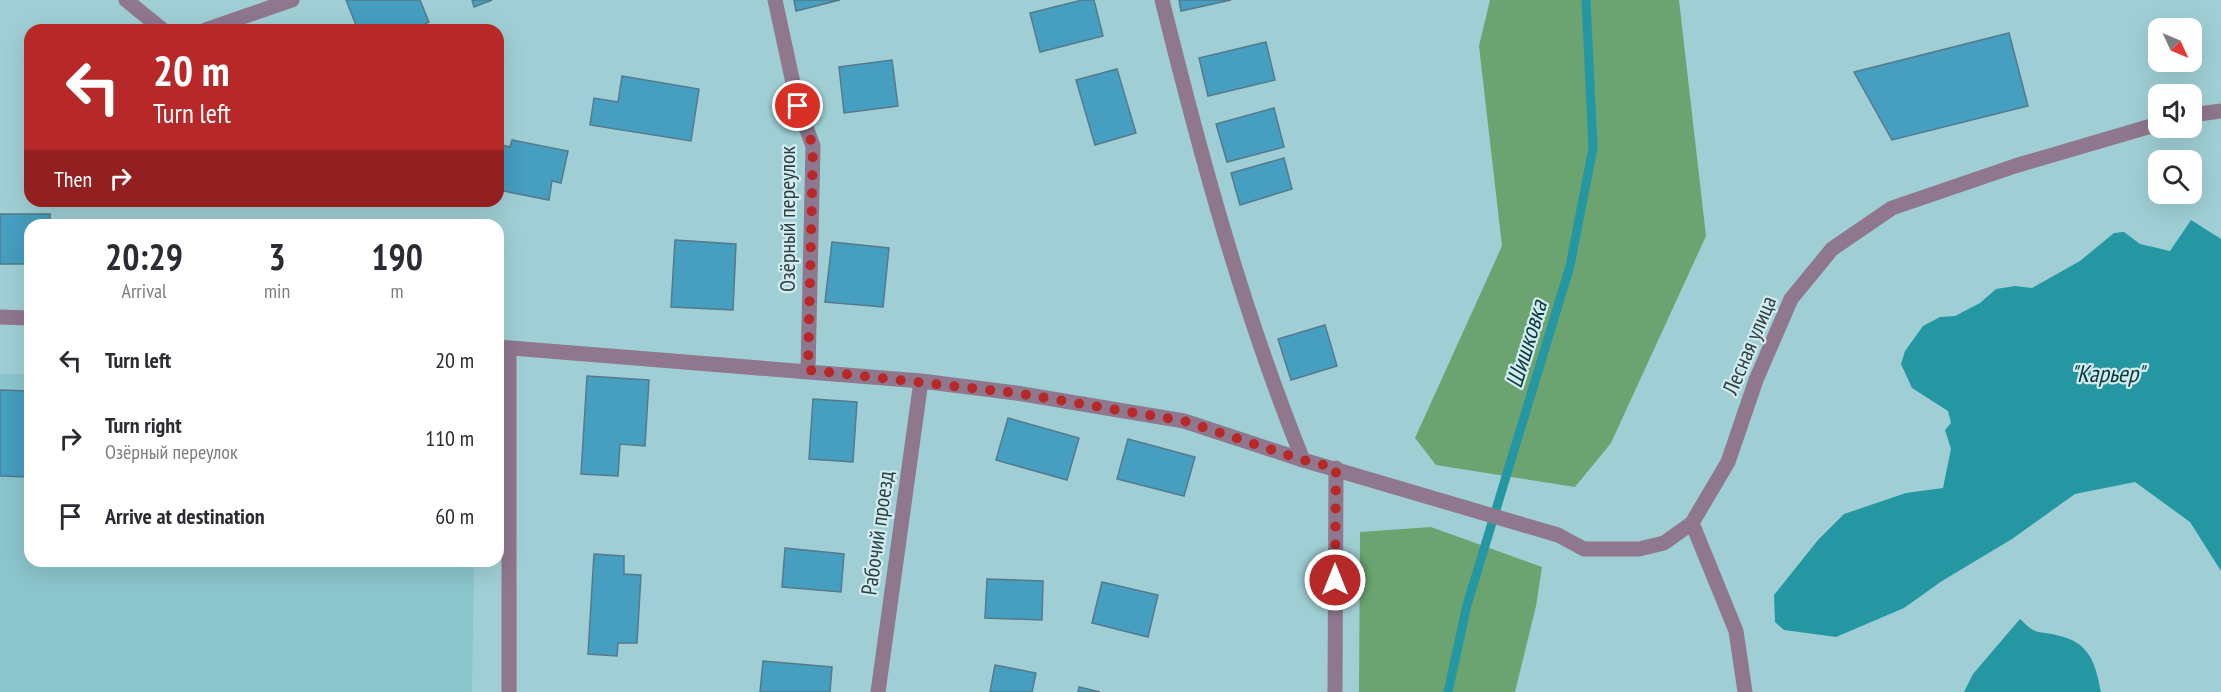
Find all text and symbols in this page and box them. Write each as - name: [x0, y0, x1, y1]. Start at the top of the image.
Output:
- north arrow: [2148, 18, 2202, 72]
- map controls: [2148, 18, 2202, 204]
- text: 20 m: [153, 43, 230, 98]
- icon: left: [54, 48, 132, 126]
- pin: [772, 80, 823, 131]
- button: sound: [2148, 84, 2202, 138]
- icon: arrive: [781, 89, 814, 122]
- text: Turn left: [153, 96, 231, 130]
- street label: Озёрный переулок: [773, 146, 801, 292]
- button: search: [2148, 150, 2202, 204]
- icon: right: [104, 162, 137, 195]
- text: Then: [54, 165, 92, 193]
- text: 20:29: [105, 233, 183, 280]
- text: 3: [268, 233, 286, 280]
- text: 190: [371, 233, 423, 280]
- text: Arrival: [121, 278, 167, 304]
- text: min: [264, 278, 290, 304]
- text: m: [391, 278, 404, 304]
- street label: Лесная улица: [1715, 292, 1782, 399]
- water label: Шишковка: [1498, 295, 1554, 391]
- icon: left: [54, 344, 87, 377]
- text: Turn left: [105, 346, 171, 374]
- text: 20 m: [435, 346, 474, 374]
- water label: "Карьер": [2070, 358, 2148, 389]
- text: Turn right: [105, 411, 182, 439]
- icon: right: [54, 422, 87, 455]
- text: 110 m: [425, 424, 474, 452]
- text: Озёрный переулок: [105, 439, 238, 465]
- street label: Рабочий проезд: [854, 469, 900, 597]
- icon: arrive: [54, 500, 87, 533]
- text: Arrive at destination: [105, 502, 265, 530]
- text: 60 m: [435, 502, 474, 530]
- position arrow: [1303, 548, 1367, 612]

